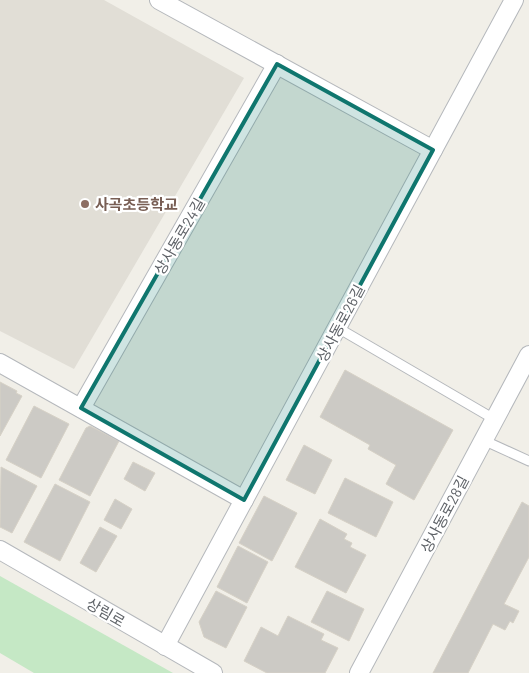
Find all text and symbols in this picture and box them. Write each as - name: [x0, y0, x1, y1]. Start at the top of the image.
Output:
- place label: 사곡초등학교: [95, 195, 178, 213]
- street label: 상사동로24길: [150, 195, 208, 277]
- marker: 사곡초등학교: [79, 198, 91, 210]
- street label: 상사동로26길: [312, 281, 368, 365]
- street label: 상사동로28길: [416, 472, 472, 556]
- street label: 상림로: [84, 594, 128, 630]

